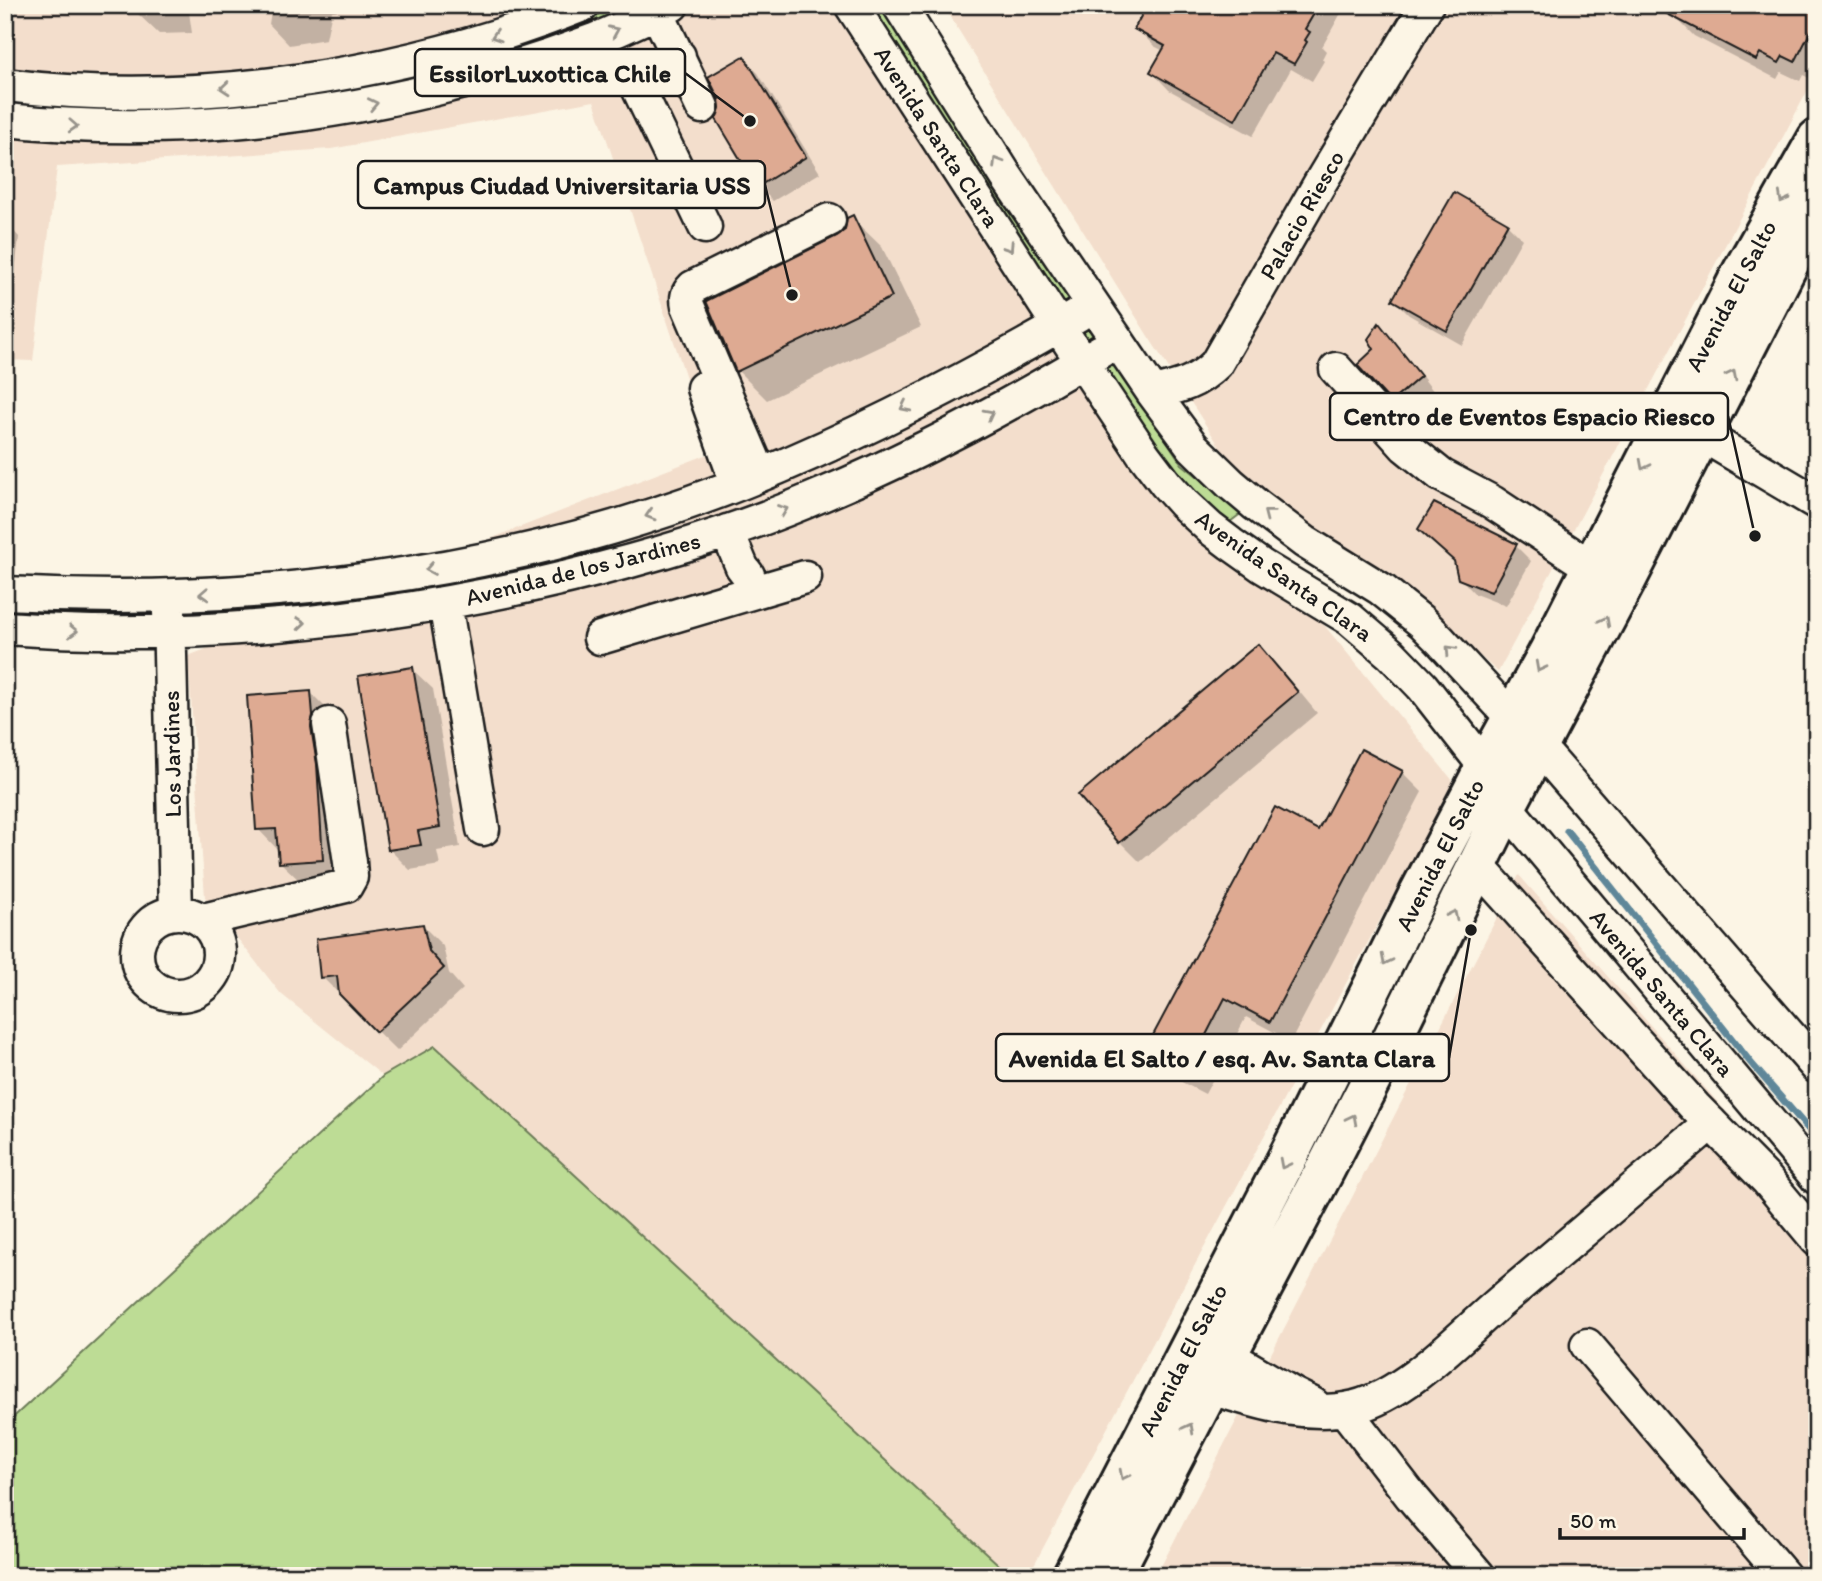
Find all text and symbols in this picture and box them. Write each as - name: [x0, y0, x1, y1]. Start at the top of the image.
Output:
- one-way arrow: [606, 25, 619, 39]
- one-way arrow: [490, 28, 502, 42]
- street label: Avenida Santa Clara: [868, 41, 1007, 233]
- callout: EssilorLuxottica Chile: [415, 49, 685, 96]
- text: EssilorLuxottica Chile: [429, 57, 671, 89]
- one-way arrow: [219, 80, 230, 95]
- one-way arrow: [367, 97, 379, 112]
- one-way arrow: [68, 118, 79, 133]
- street label: Palacio Riesco: [1253, 145, 1350, 285]
- one-way arrow: [993, 157, 1006, 170]
- callout: Campus Ciudad Universitaria USS: [358, 161, 765, 208]
- text: Campus Ciudad Universitaria USS: [373, 169, 751, 201]
- one-way arrow: [1778, 191, 1791, 204]
- street label: Avenida El Salto: [1679, 215, 1783, 376]
- one-way arrow: [1001, 239, 1013, 252]
- one-way arrow: [1724, 370, 1737, 382]
- callout: Centro de Eventos Espacio Riesco: [1330, 393, 1728, 440]
- one-way arrow: [900, 399, 912, 413]
- text: Centro de Eventos Espacio Riesco: [1343, 400, 1715, 432]
- one-way arrow: [982, 409, 994, 423]
- one-way arrow: [1639, 458, 1652, 470]
- street label: Avenida Santa Clara: [1190, 504, 1379, 648]
- one-way arrow: [777, 505, 789, 519]
- one-way arrow: [645, 506, 657, 521]
- one-way arrow: [1264, 510, 1276, 523]
- street label: Avenida de los Jardines: [462, 525, 703, 612]
- one-way arrow: [424, 561, 436, 576]
- one-way arrow: [198, 586, 209, 601]
- one-way arrow: [295, 616, 306, 631]
- one-way arrow: [1597, 616, 1610, 628]
- one-way arrow: [68, 624, 79, 639]
- one-way arrow: [1445, 645, 1458, 658]
- one-way arrow: [1535, 660, 1548, 673]
- street label: Los Jardines: [156, 690, 187, 818]
- street label: Avenida El Salto: [1389, 774, 1490, 936]
- street label: Avenida Santa Clara: [1584, 903, 1741, 1083]
- one-way arrow: [1445, 910, 1459, 922]
- one-way arrow: [1380, 953, 1394, 965]
- callout: Avenida El Salto / esq. Av. Santa Clara: [996, 1034, 1449, 1081]
- text: Avenida El Salto / esq. Av. Santa Clara: [1008, 1042, 1436, 1074]
- one-way arrow: [1343, 1114, 1357, 1126]
- one-way arrow: [1279, 1156, 1292, 1169]
- street label: Avenida El Salto: [1132, 1279, 1233, 1441]
- one-way arrow: [1180, 1423, 1194, 1436]
- one-way arrow: [1118, 1468, 1132, 1480]
- scale bar: [1560, 1497, 1743, 1541]
- text: 50 m: [1570, 1508, 1617, 1533]

